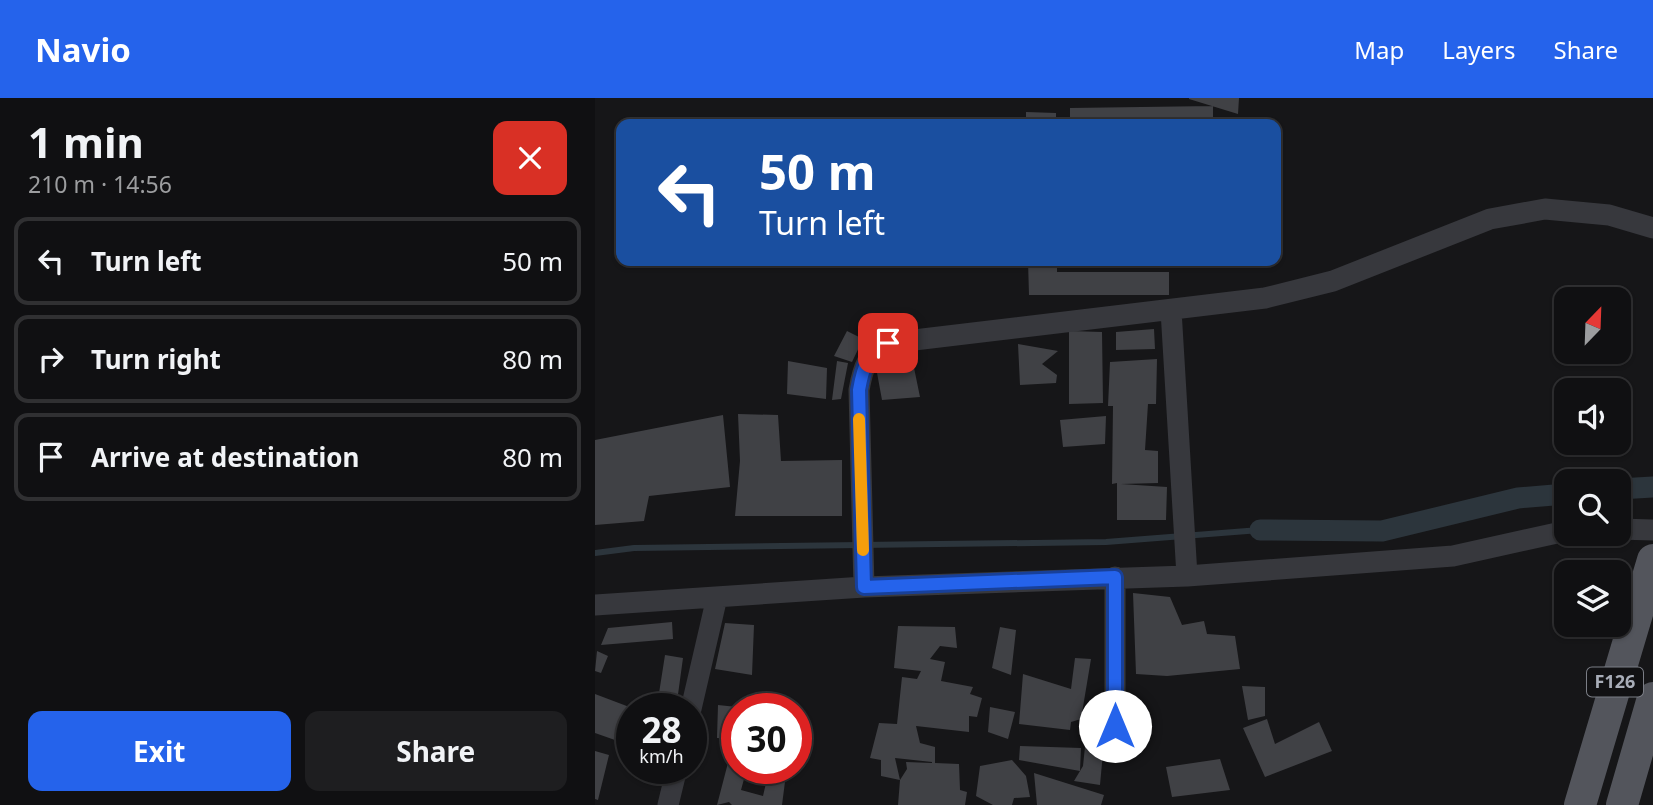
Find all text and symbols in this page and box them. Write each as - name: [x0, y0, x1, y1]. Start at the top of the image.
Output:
- text: Navio: [35, 27, 131, 72]
- text: Map: [1354, 33, 1404, 66]
- text: Layers: [1442, 33, 1516, 66]
- text: Share: [1554, 33, 1618, 66]
- text: 1 min: [28, 113, 144, 170]
- button: close: [493, 121, 567, 195]
- text: 50 m: [759, 138, 876, 204]
- icon: left: [644, 147, 735, 238]
- text: 210 m · 14:56: [28, 168, 172, 200]
- text: Turn left: [759, 201, 885, 244]
- icon: left: [32, 242, 70, 280]
- text: Turn left: [91, 243, 202, 279]
- text: 50 m: [502, 243, 563, 279]
- north arrow: [1554, 287, 1631, 364]
- map controls: [1554, 287, 1631, 637]
- pin: [858, 313, 918, 373]
- icon: arrive: [869, 324, 907, 362]
- icon: right: [32, 340, 70, 378]
- text: Turn right: [91, 341, 221, 377]
- text: 80 m: [502, 341, 563, 377]
- button: sound: [1554, 378, 1631, 455]
- icon: arrive: [32, 438, 70, 476]
- text: Arrive at destination: [91, 439, 360, 475]
- text: 80 m: [502, 439, 563, 475]
- button: search: [1554, 469, 1631, 546]
- button: layers: [1554, 560, 1631, 637]
- road number: F126: [1587, 668, 1643, 696]
- position arrow: [1078, 689, 1152, 763]
- speed limit sign: 30: [721, 693, 812, 784]
- text: 28: [641, 706, 682, 753]
- button: Exit: [28, 711, 291, 791]
- button: Share: [305, 711, 567, 791]
- text: km/h: [639, 744, 684, 768]

